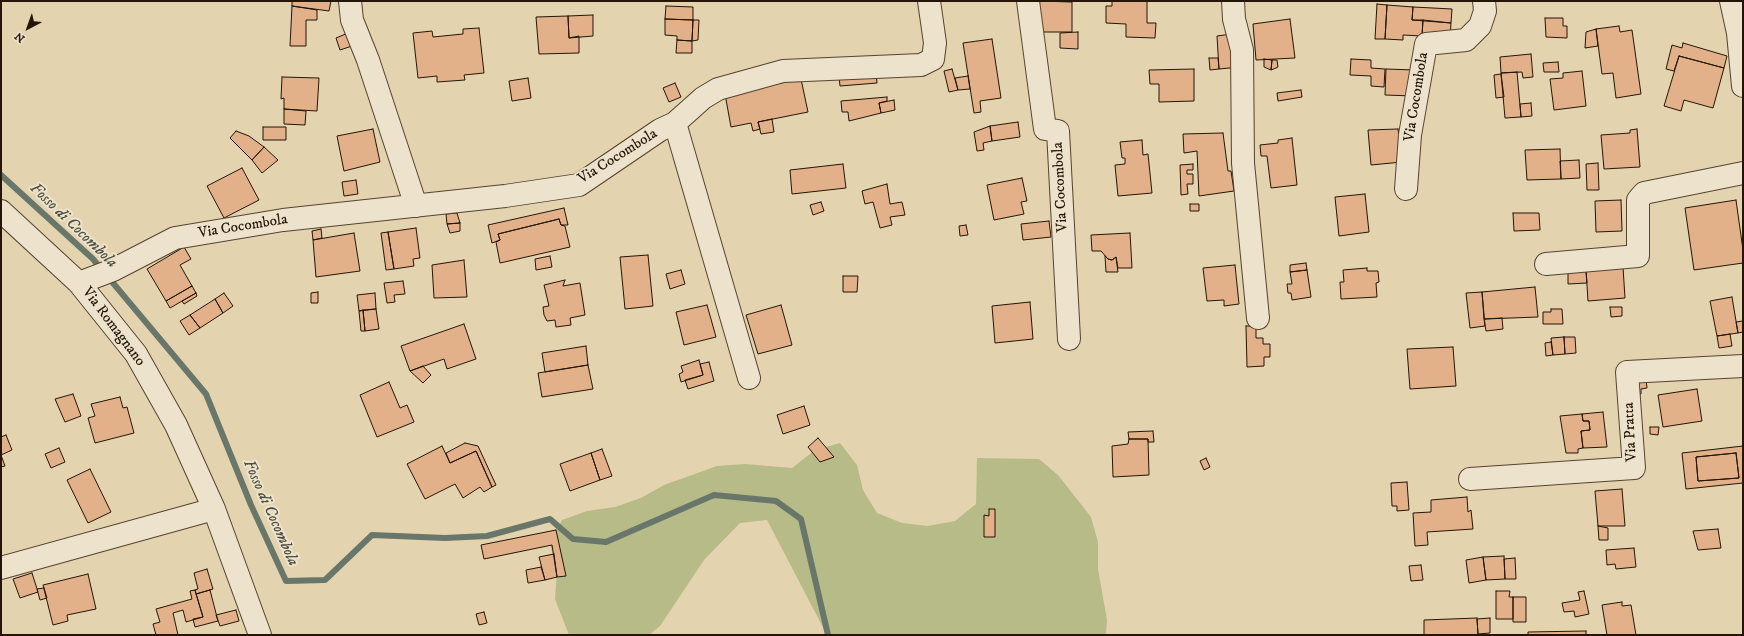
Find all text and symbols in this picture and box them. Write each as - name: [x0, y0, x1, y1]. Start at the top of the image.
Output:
- north arrow: [8, 8, 48, 48]
- text: N: [12, 29, 28, 45]
- street label: Via Cocombola: [1401, 51, 1433, 143]
- street label: Via Cocombola: [575, 125, 661, 189]
- street label: Via Cocombola: [1050, 141, 1072, 233]
- water label: Fosso di Cocombola: [25, 179, 121, 273]
- street label: Via Cocombola: [197, 211, 289, 243]
- street label: Via Romagnano: [77, 284, 149, 370]
- street label: Via Pratta: [1620, 402, 1642, 462]
- water label: Fosso di Cocombola: [238, 457, 302, 569]

